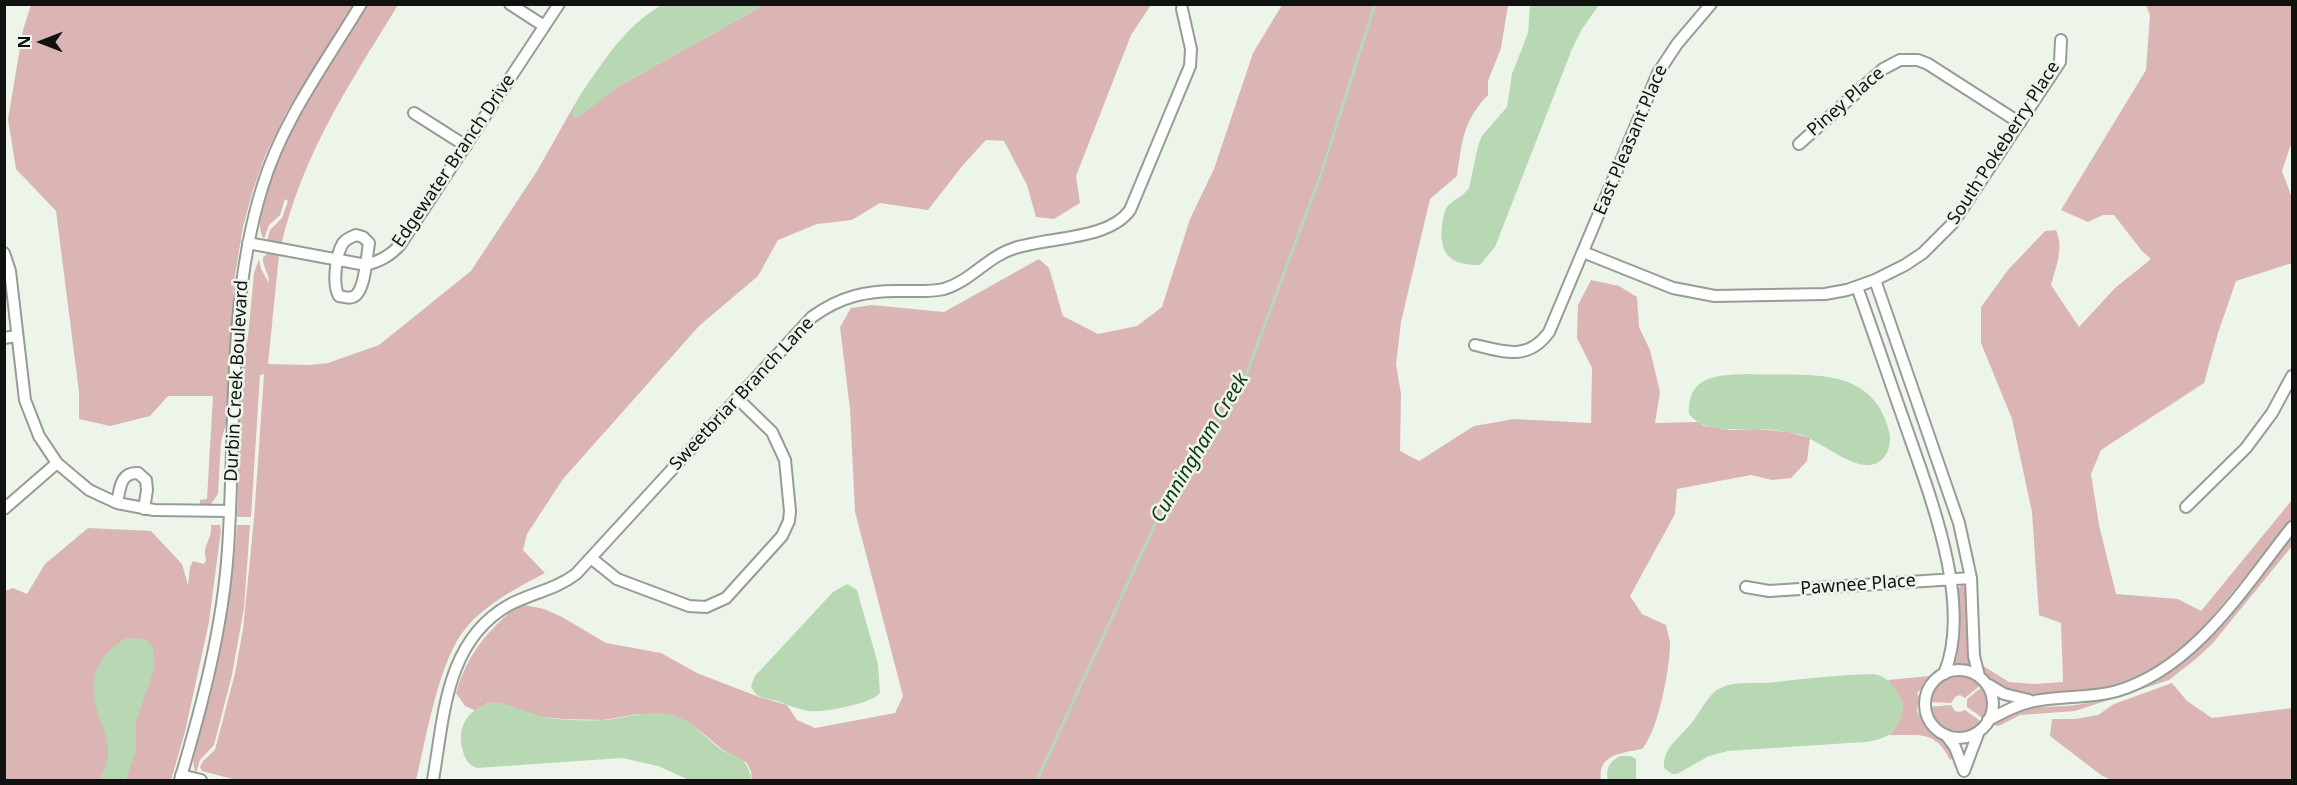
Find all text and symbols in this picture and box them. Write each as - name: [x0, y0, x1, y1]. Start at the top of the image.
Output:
- north arrow: [12, 12, 72, 72]
- text: N: [13, 36, 35, 49]
- street label: South Pokeberry Place: [1943, 57, 2065, 229]
- street label: East Pleasant Place: [1590, 62, 1672, 218]
- street label: Piney Place: [1803, 63, 1889, 141]
- street label: Edgewater Branch Drive: [388, 70, 520, 252]
- street label: Durbin Creek Boulevard: [221, 280, 253, 482]
- street label: Sweetbriar Branch Lane: [665, 313, 819, 475]
- water label: Cunningham Creek: [1146, 369, 1254, 527]
- street label: Pawnee Place: [1800, 570, 1916, 600]

